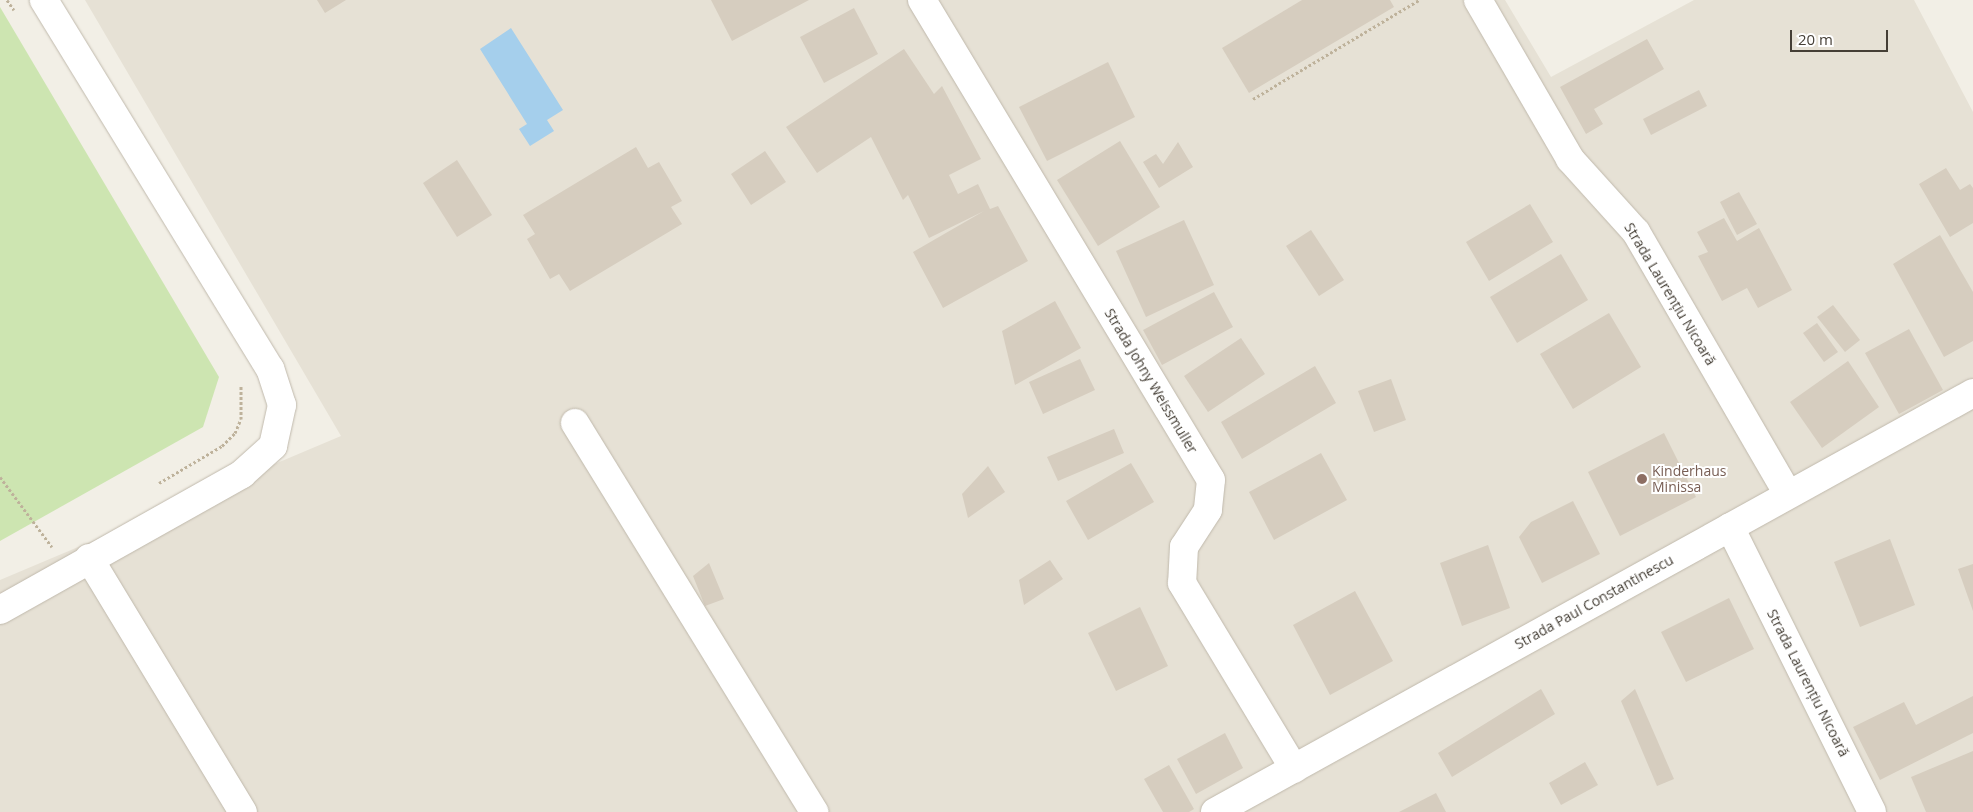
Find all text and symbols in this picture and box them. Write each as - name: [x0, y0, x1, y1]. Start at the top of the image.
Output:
- scale bar: [1793, 20, 1890, 52]
- text: 20 m: [1798, 29, 1833, 49]
- street label: Strada Laurențiu Nicoară: [1621, 220, 1719, 368]
- street label: Strada Johny Weissmuller: [1101, 306, 1201, 456]
- place label: Kinderhaus Minissa: [1652, 463, 1726, 496]
- marker: Kinderhaus Minissa: [1636, 473, 1648, 485]
- street label: Strada Paul Constantinescu: [1512, 551, 1676, 653]
- street label: Strada Laurențiu Nicoară: [1763, 606, 1853, 760]

